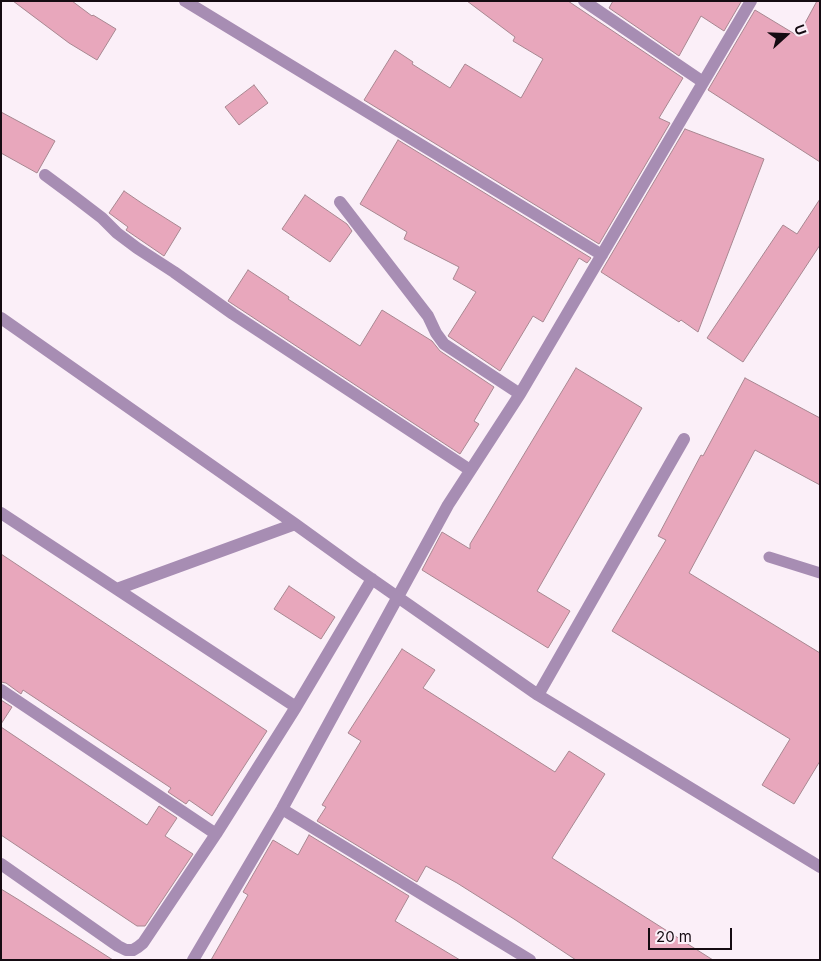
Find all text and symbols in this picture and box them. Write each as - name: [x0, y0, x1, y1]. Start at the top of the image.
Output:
- north arrow: [761, 10, 811, 60]
- text: U: [791, 22, 810, 37]
- scale bar: [651, 918, 735, 950]
- text: 20 m: [656, 927, 692, 946]

